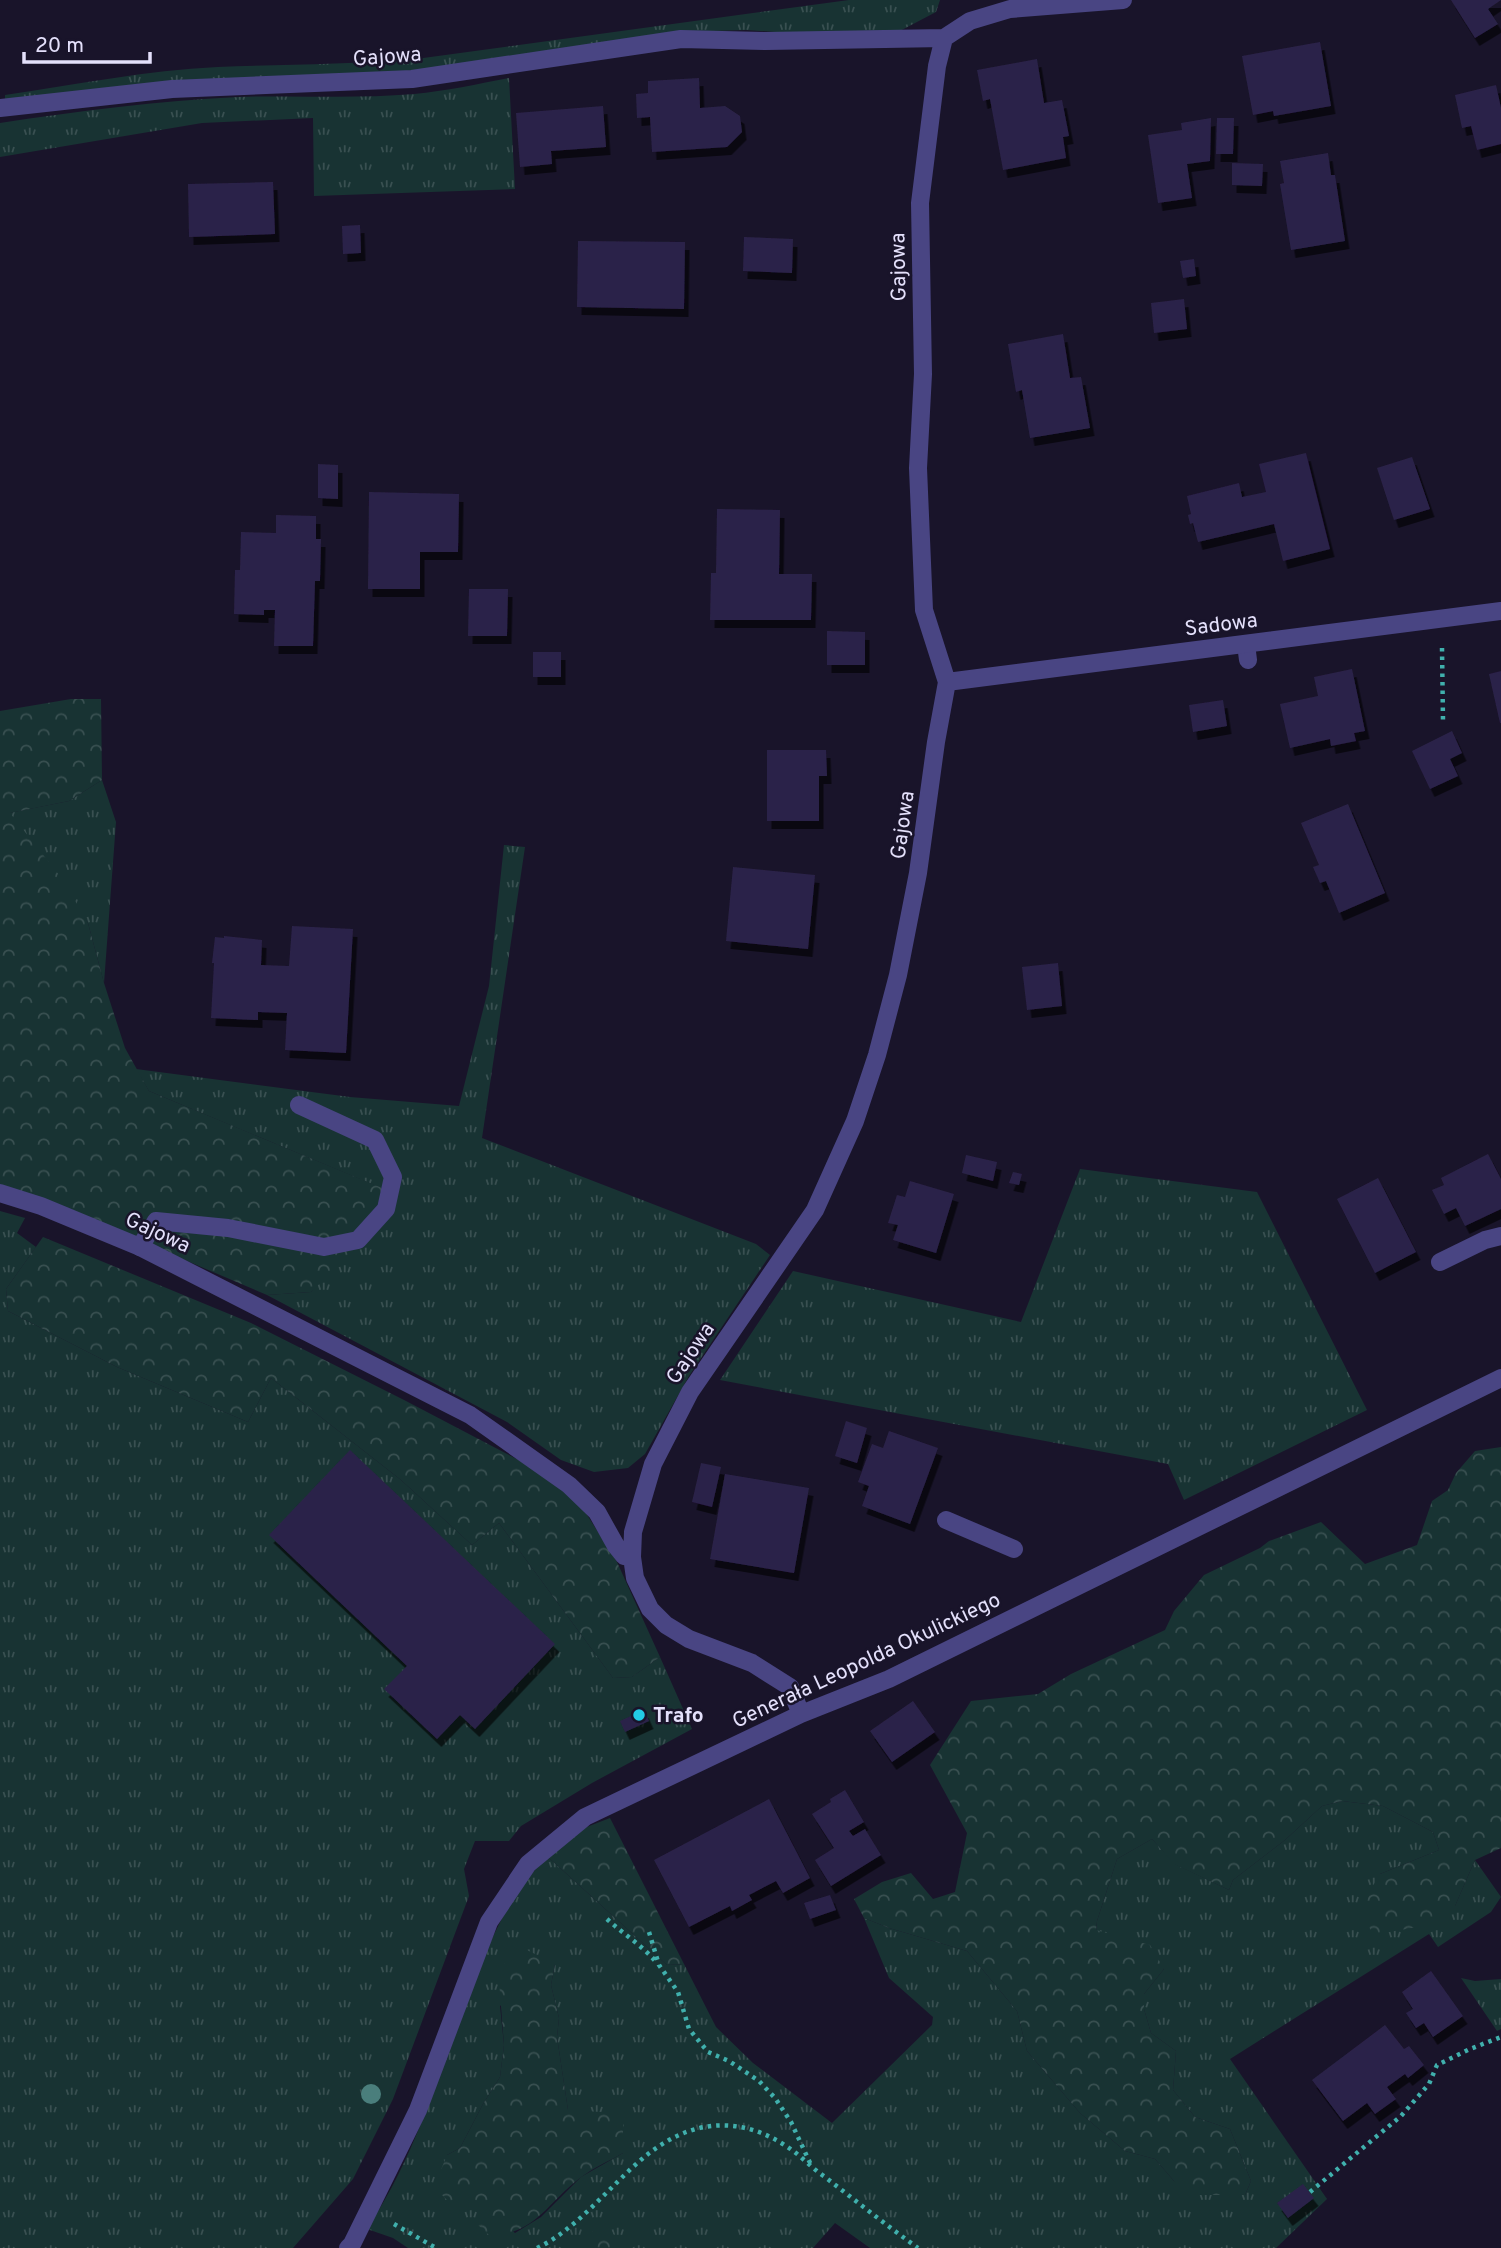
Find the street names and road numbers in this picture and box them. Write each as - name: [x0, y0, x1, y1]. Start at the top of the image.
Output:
- street label: Gajowa: [352, 42, 422, 73]
- street label: Gajowa: [885, 232, 914, 302]
- street label: Sadowa: [1183, 608, 1259, 643]
- street label: Gajowa: [885, 789, 922, 861]
- street label: Gajowa: [120, 1207, 194, 1260]
- street label: Gajowa: [661, 1318, 722, 1390]
- street label: Generała Leopolda Okulickiego: [728, 1587, 1005, 1736]

